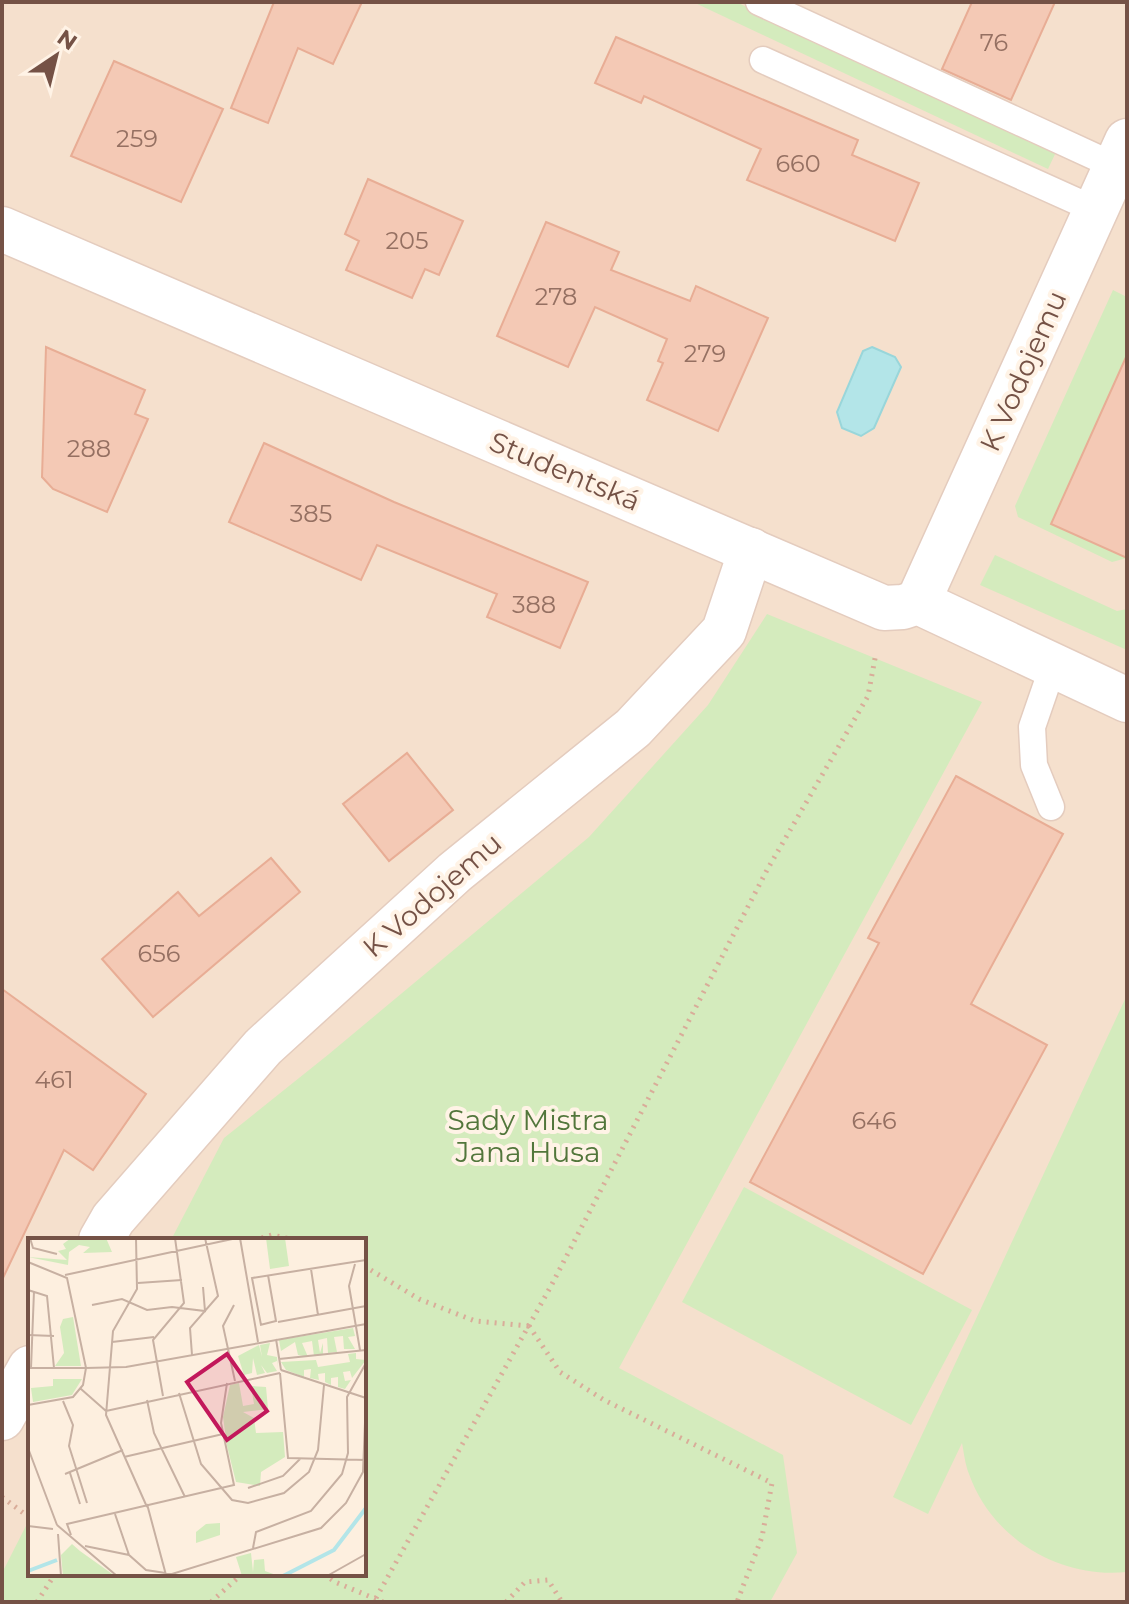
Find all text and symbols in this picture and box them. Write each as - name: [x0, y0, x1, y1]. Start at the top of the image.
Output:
- north arrow: [16, 16, 96, 96]
- text: N: [52, 24, 82, 56]
- house number: 76: [980, 28, 1008, 57]
- house number: 259: [116, 124, 158, 153]
- house number: 660: [775, 149, 821, 178]
- house number: 205: [385, 226, 429, 255]
- house number: 278: [535, 282, 577, 311]
- street label: K Vodojemu: [972, 285, 1074, 457]
- house number: 279: [684, 339, 726, 368]
- street label: Studentská: [485, 424, 645, 518]
- house number: 288: [67, 434, 111, 463]
- house number: 385: [290, 499, 332, 528]
- house number: 388: [512, 590, 556, 619]
- street label: K Vodojemu: [356, 826, 508, 964]
- house number: 656: [138, 939, 180, 968]
- house number: 461: [34, 1065, 74, 1094]
- park label: Sady Mistra Jana Husa: [447, 1103, 609, 1169]
- house number: 646: [851, 1106, 897, 1135]
- inset map: [28, 1238, 366, 1576]

